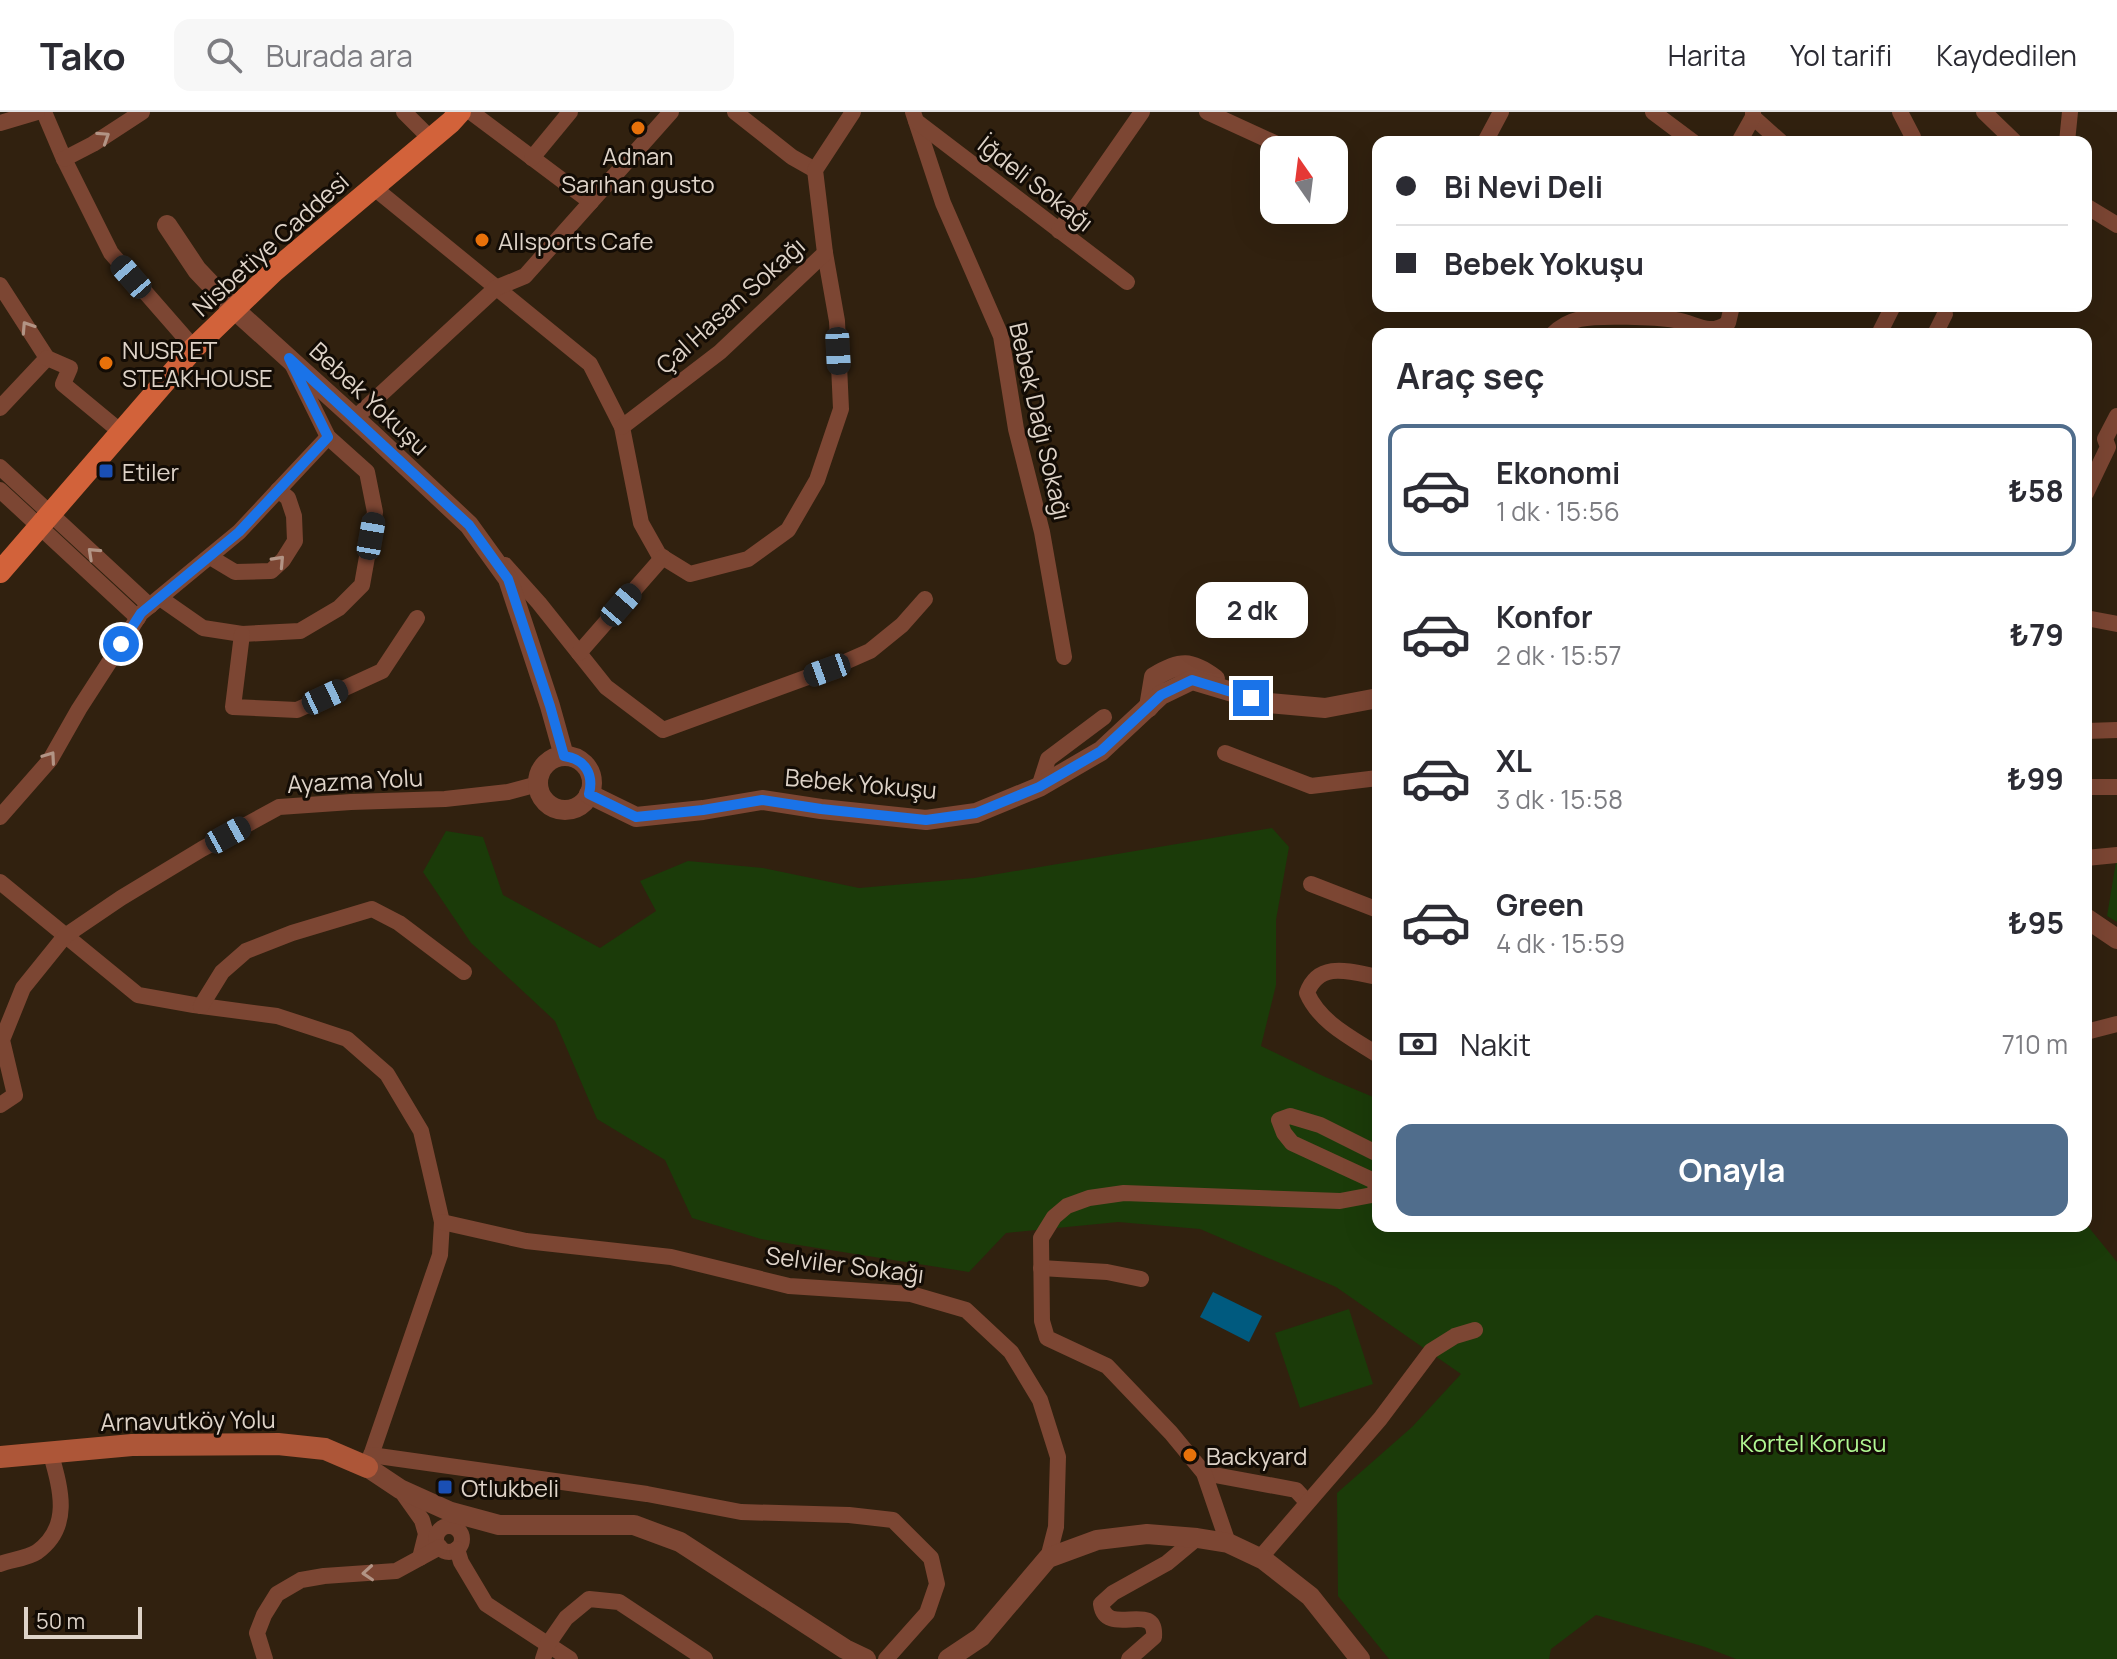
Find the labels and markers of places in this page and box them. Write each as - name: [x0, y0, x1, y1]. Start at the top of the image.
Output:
- marker: Adnan Sarıhan gusto: [629, 119, 647, 137]
- place label: Adnan Sarıhan gusto: [561, 139, 715, 200]
- place label: Allsports Cafe: [498, 224, 654, 257]
- marker: Allsports Cafe: [473, 231, 491, 249]
- place label: NUSR ET STEAKHOUSE: [122, 333, 273, 394]
- marker: NUSR ET STEAKHOUSE: [97, 354, 115, 372]
- place label: Etiler: [122, 455, 180, 488]
- marker: Etiler: [97, 462, 115, 480]
- place label: Backyard: [1206, 1439, 1307, 1472]
- marker: Backyard: [1181, 1446, 1199, 1464]
- place label: Otlukbeli: [461, 1471, 559, 1504]
- marker: Otlukbeli: [436, 1478, 454, 1496]

